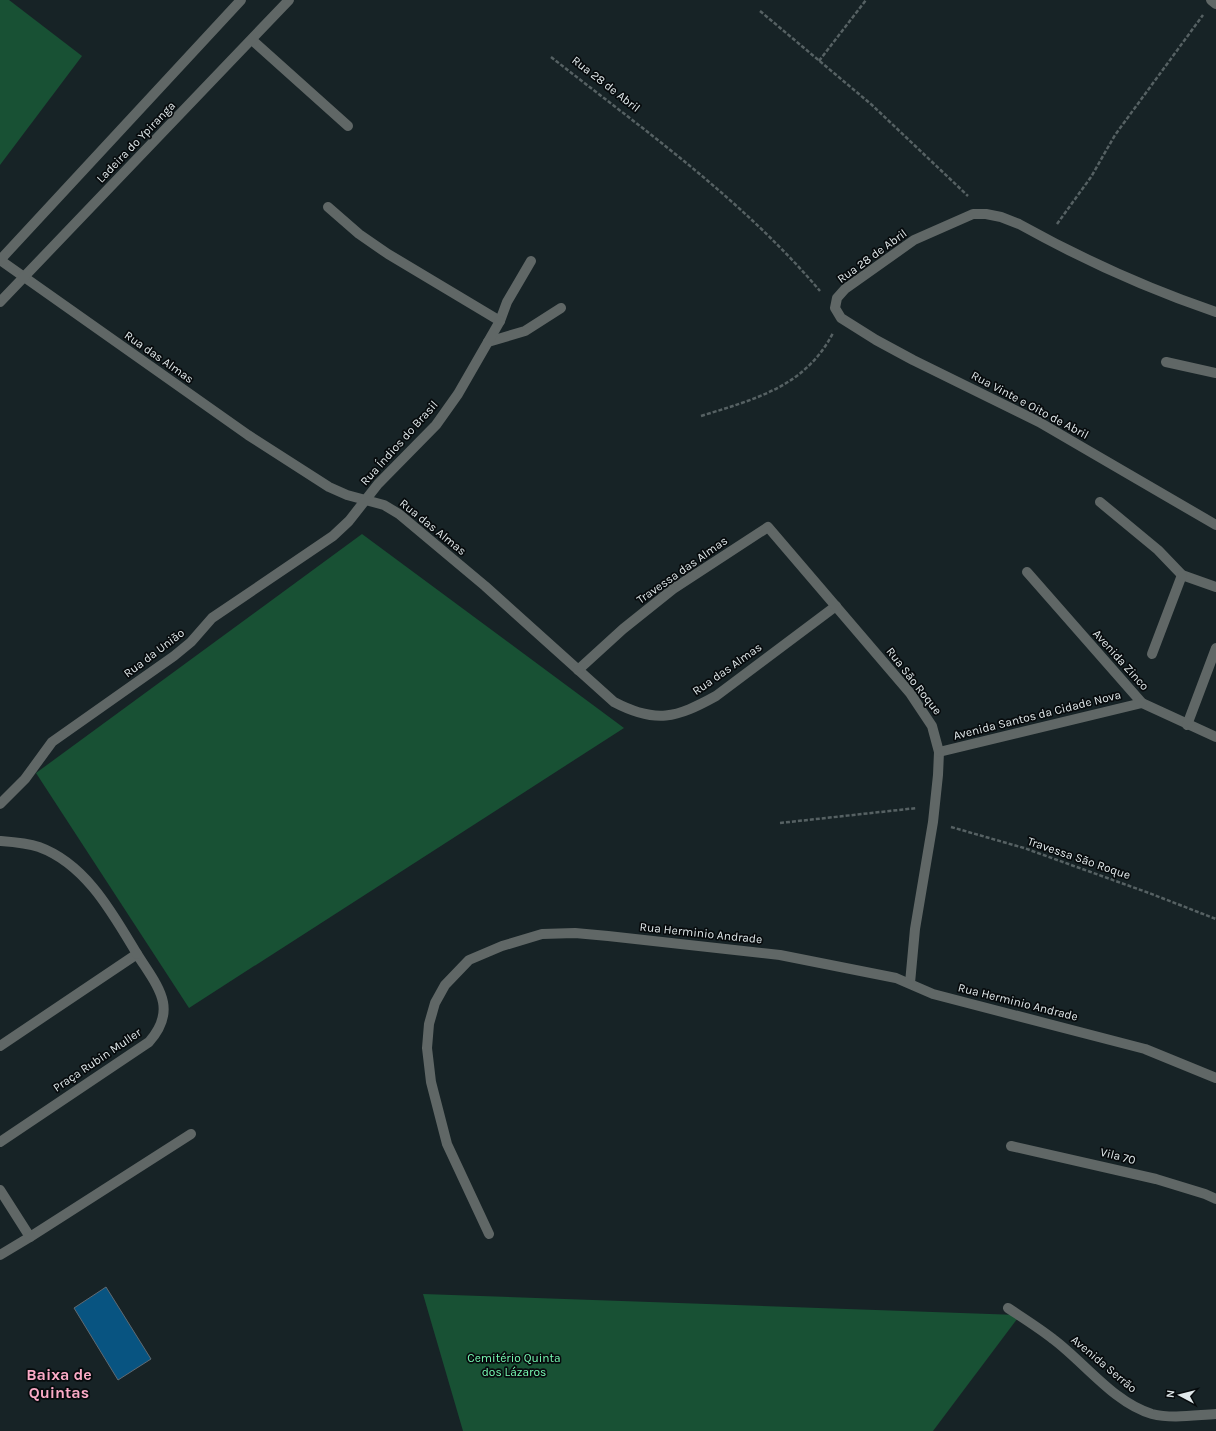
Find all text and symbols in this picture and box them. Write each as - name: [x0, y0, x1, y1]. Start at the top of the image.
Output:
- street label: Rua 28 de Abril: [569, 53, 643, 115]
- street label: Ladeira do Ypiranga: [94, 99, 178, 185]
- street label: Rua 28 de Abril: [834, 226, 910, 286]
- street label: Rua das Almas: [122, 328, 196, 386]
- street label: Rua Vinte e Oito de Abril: [969, 368, 1091, 442]
- street label: Rua Índios do Brasil: [357, 397, 441, 488]
- street label: Rua das Almas: [397, 496, 469, 558]
- street label: Travessa das Almas: [634, 533, 730, 607]
- street label: Rua da União: [121, 626, 187, 680]
- street label: Avenida Zinco: [1090, 627, 1152, 693]
- street label: Rua das Almas: [690, 640, 764, 698]
- street label: Rua São Roque: [883, 644, 945, 718]
- street label: Avenida Santos da Cidade Nova: [952, 687, 1122, 743]
- street label: Travessa São Roque: [1026, 834, 1132, 882]
- street label: Rua Herminio Andrade: [639, 920, 763, 946]
- street label: Rua Herminio Andrade: [957, 980, 1079, 1024]
- street label: Praça Rubin Muller: [50, 1025, 144, 1095]
- street label: Vila 70: [1099, 1145, 1137, 1167]
- street label: Avenida Serrão: [1068, 1332, 1140, 1396]
- park label: Cemitério Quinta dos Lázaros: [467, 1351, 561, 1379]
- district label: Baixa de Quintas: [26, 1365, 92, 1402]
- north arrow: [1160, 1375, 1200, 1415]
- text: N: [1164, 1389, 1178, 1399]

